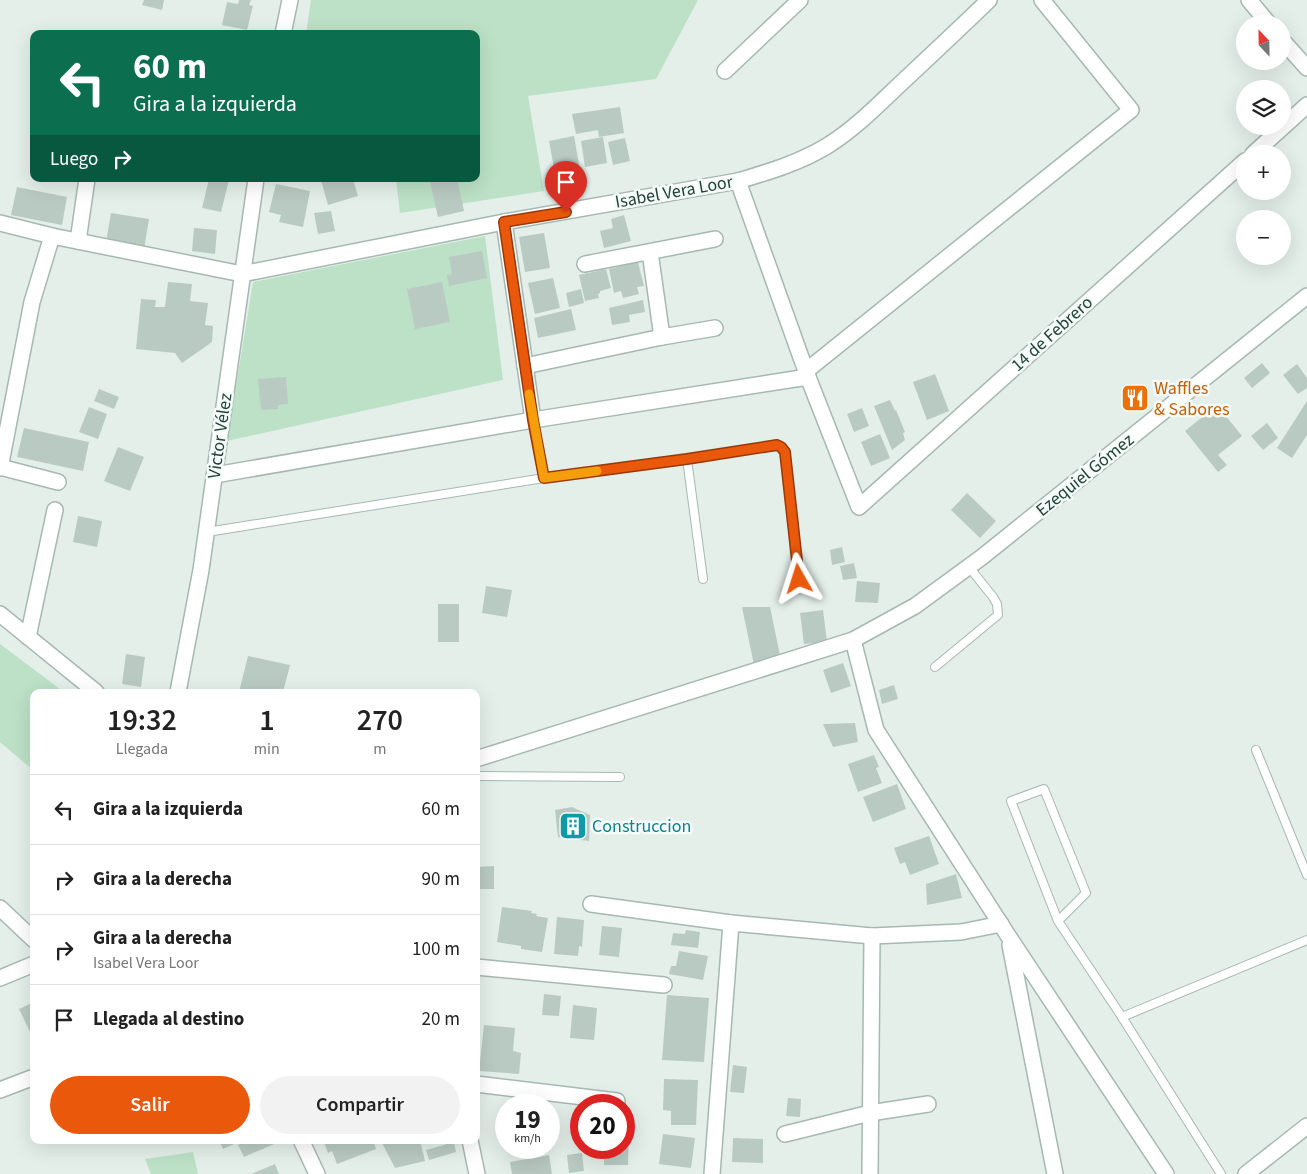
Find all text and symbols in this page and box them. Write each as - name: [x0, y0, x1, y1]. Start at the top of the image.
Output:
- north arrow: [1236, 15, 1291, 70]
- map controls: [1236, 15, 1291, 265]
- text: 60 m: [133, 42, 207, 92]
- icon: left: [50, 50, 115, 115]
- button: layers: [1236, 80, 1291, 135]
- text: Gira a la izquierda: [133, 88, 297, 120]
- icon: right: [108, 145, 136, 173]
- button: +: [1236, 145, 1291, 200]
- text: Luego: [50, 146, 98, 173]
- pin: [545, 161, 587, 212]
- icon: arrive: [552, 168, 580, 196]
- street label: Isabel Vera Loor: [613, 169, 736, 215]
- button: −: [1236, 210, 1291, 265]
- street label: 14 de Febrero: [1006, 290, 1098, 378]
- place label: Waffles & Sabores: [1154, 376, 1230, 422]
- restaurant icon: Waffles & Sabores: [1120, 383, 1150, 413]
- street label: Victor Vélez: [202, 391, 238, 480]
- street label: Ezequiel Gómez: [1031, 427, 1140, 522]
- position arrow: [772, 552, 824, 604]
- text: 19:32: [107, 699, 177, 742]
- text: 1: [259, 699, 275, 742]
- text: 270: [357, 699, 403, 742]
- text: Llegada: [116, 738, 168, 760]
- text: min: [254, 738, 280, 760]
- text: m: [373, 738, 387, 760]
- icon: left: [50, 796, 78, 824]
- text: Gira a la izquierda: [93, 796, 243, 823]
- text: 60 m: [422, 796, 460, 823]
- building icon: Construccion: [558, 811, 588, 841]
- place label: Construccion: [592, 814, 691, 839]
- icon: right: [50, 866, 78, 894]
- text: Gira a la derecha: [93, 866, 232, 893]
- text: 90 m: [422, 866, 460, 893]
- text: Gira a la derecha: [93, 925, 232, 952]
- icon: right: [50, 936, 78, 964]
- text: 100 m: [412, 936, 460, 963]
- text: Isabel Vera Loor: [93, 952, 199, 974]
- icon: arrive: [50, 1006, 78, 1034]
- text: Llegada al destino: [93, 1006, 244, 1033]
- text: 20 m: [422, 1006, 460, 1033]
- button: Salir: [50, 1076, 250, 1134]
- button: Compartir: [260, 1076, 460, 1134]
- speed limit sign: 20: [570, 1094, 635, 1159]
- text: 19: [514, 1102, 541, 1138]
- text: km/h: [514, 1130, 541, 1147]

